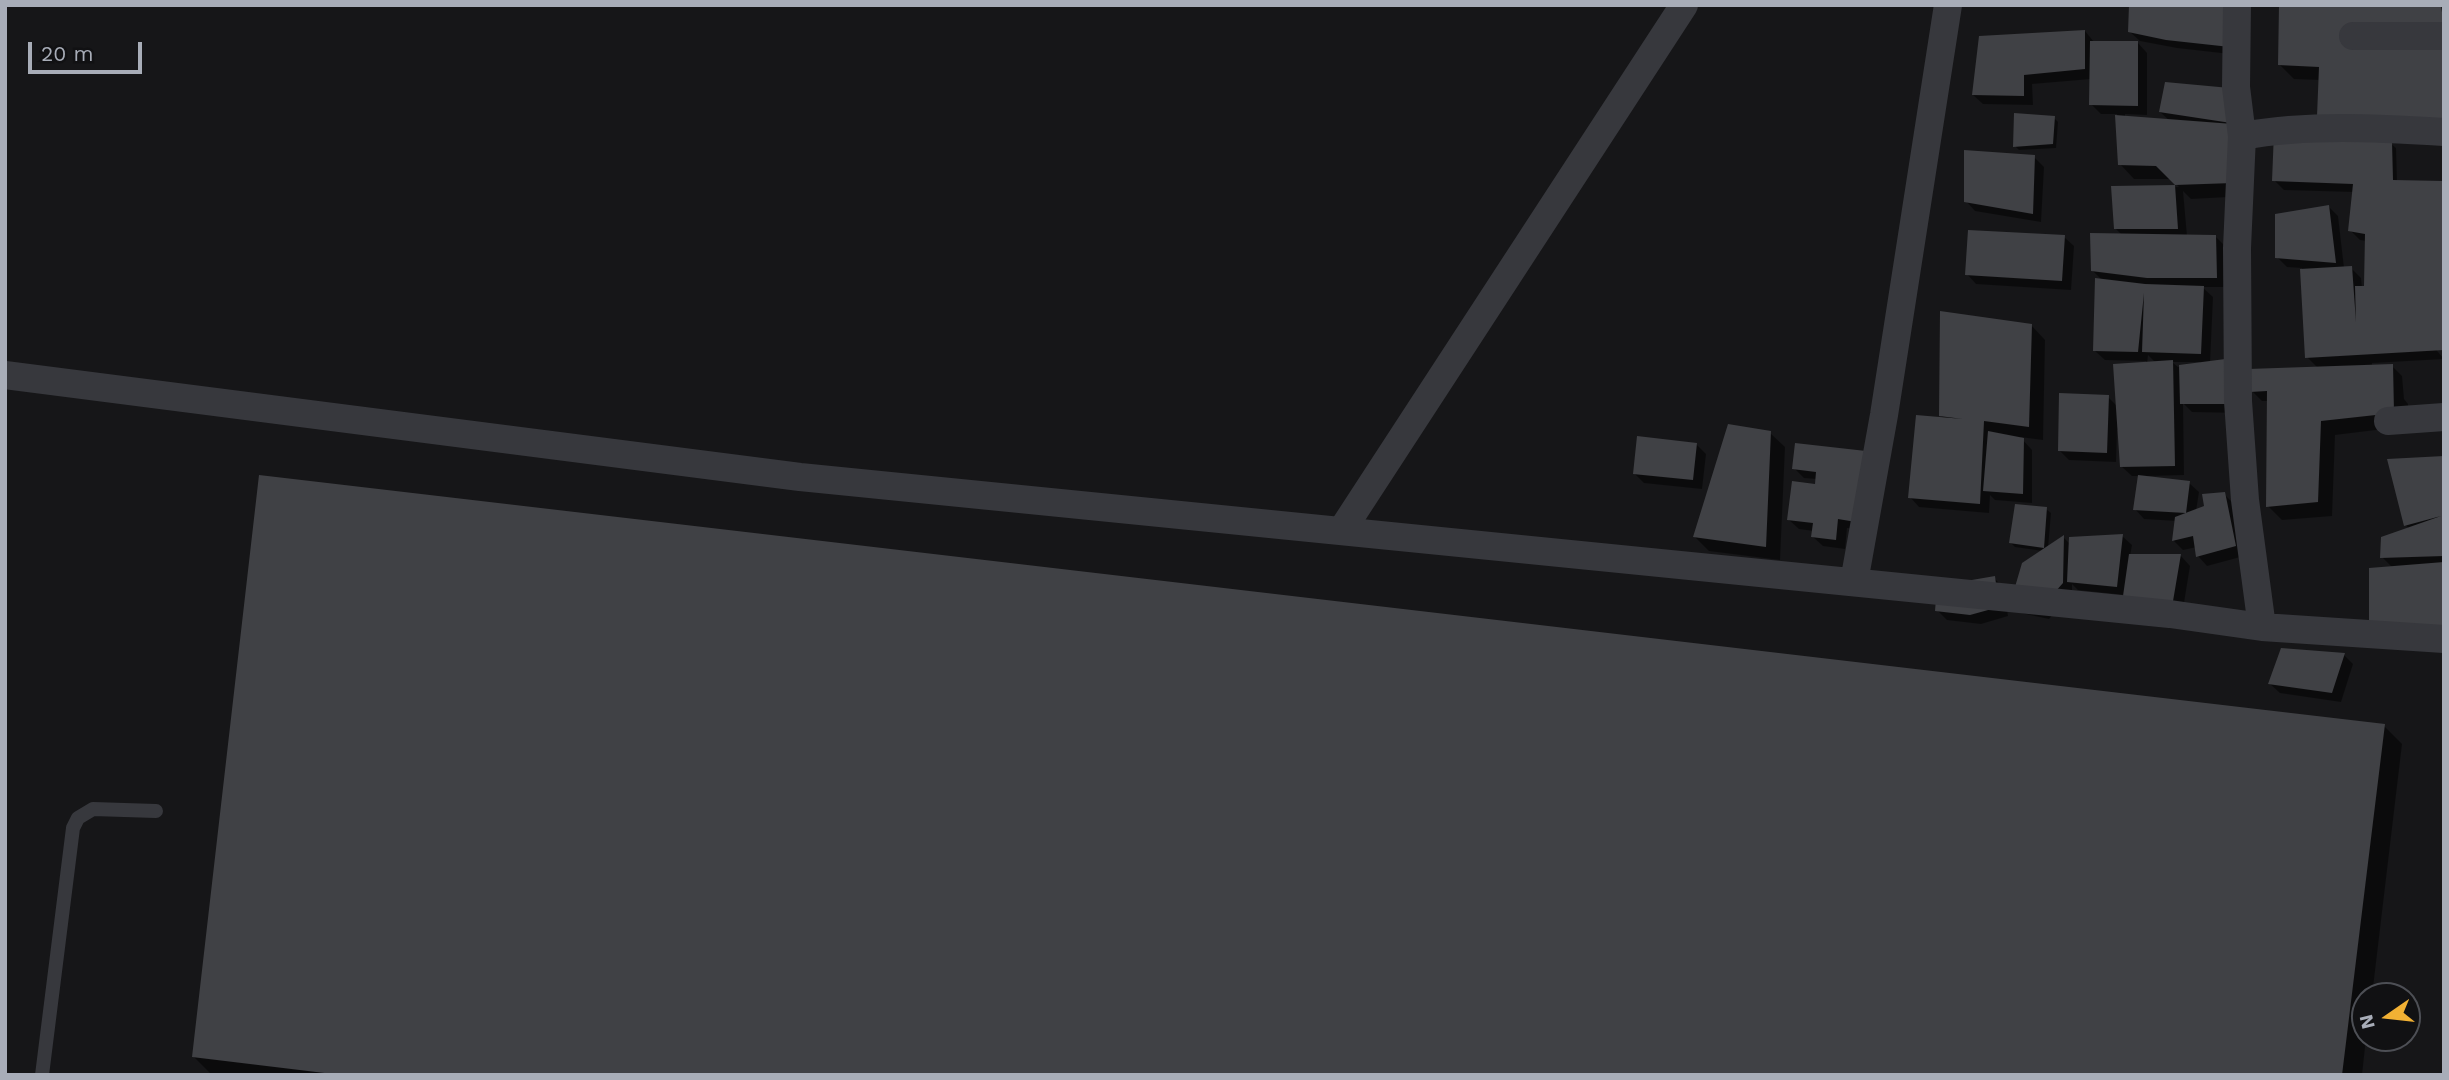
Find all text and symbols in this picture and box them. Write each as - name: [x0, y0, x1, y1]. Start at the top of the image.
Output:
- scale bar: [32, 28, 145, 72]
- text: 20 m: [41, 41, 93, 66]
- north arrow: [2351, 982, 2421, 1052]
- text: N: [2354, 1012, 2380, 1031]

